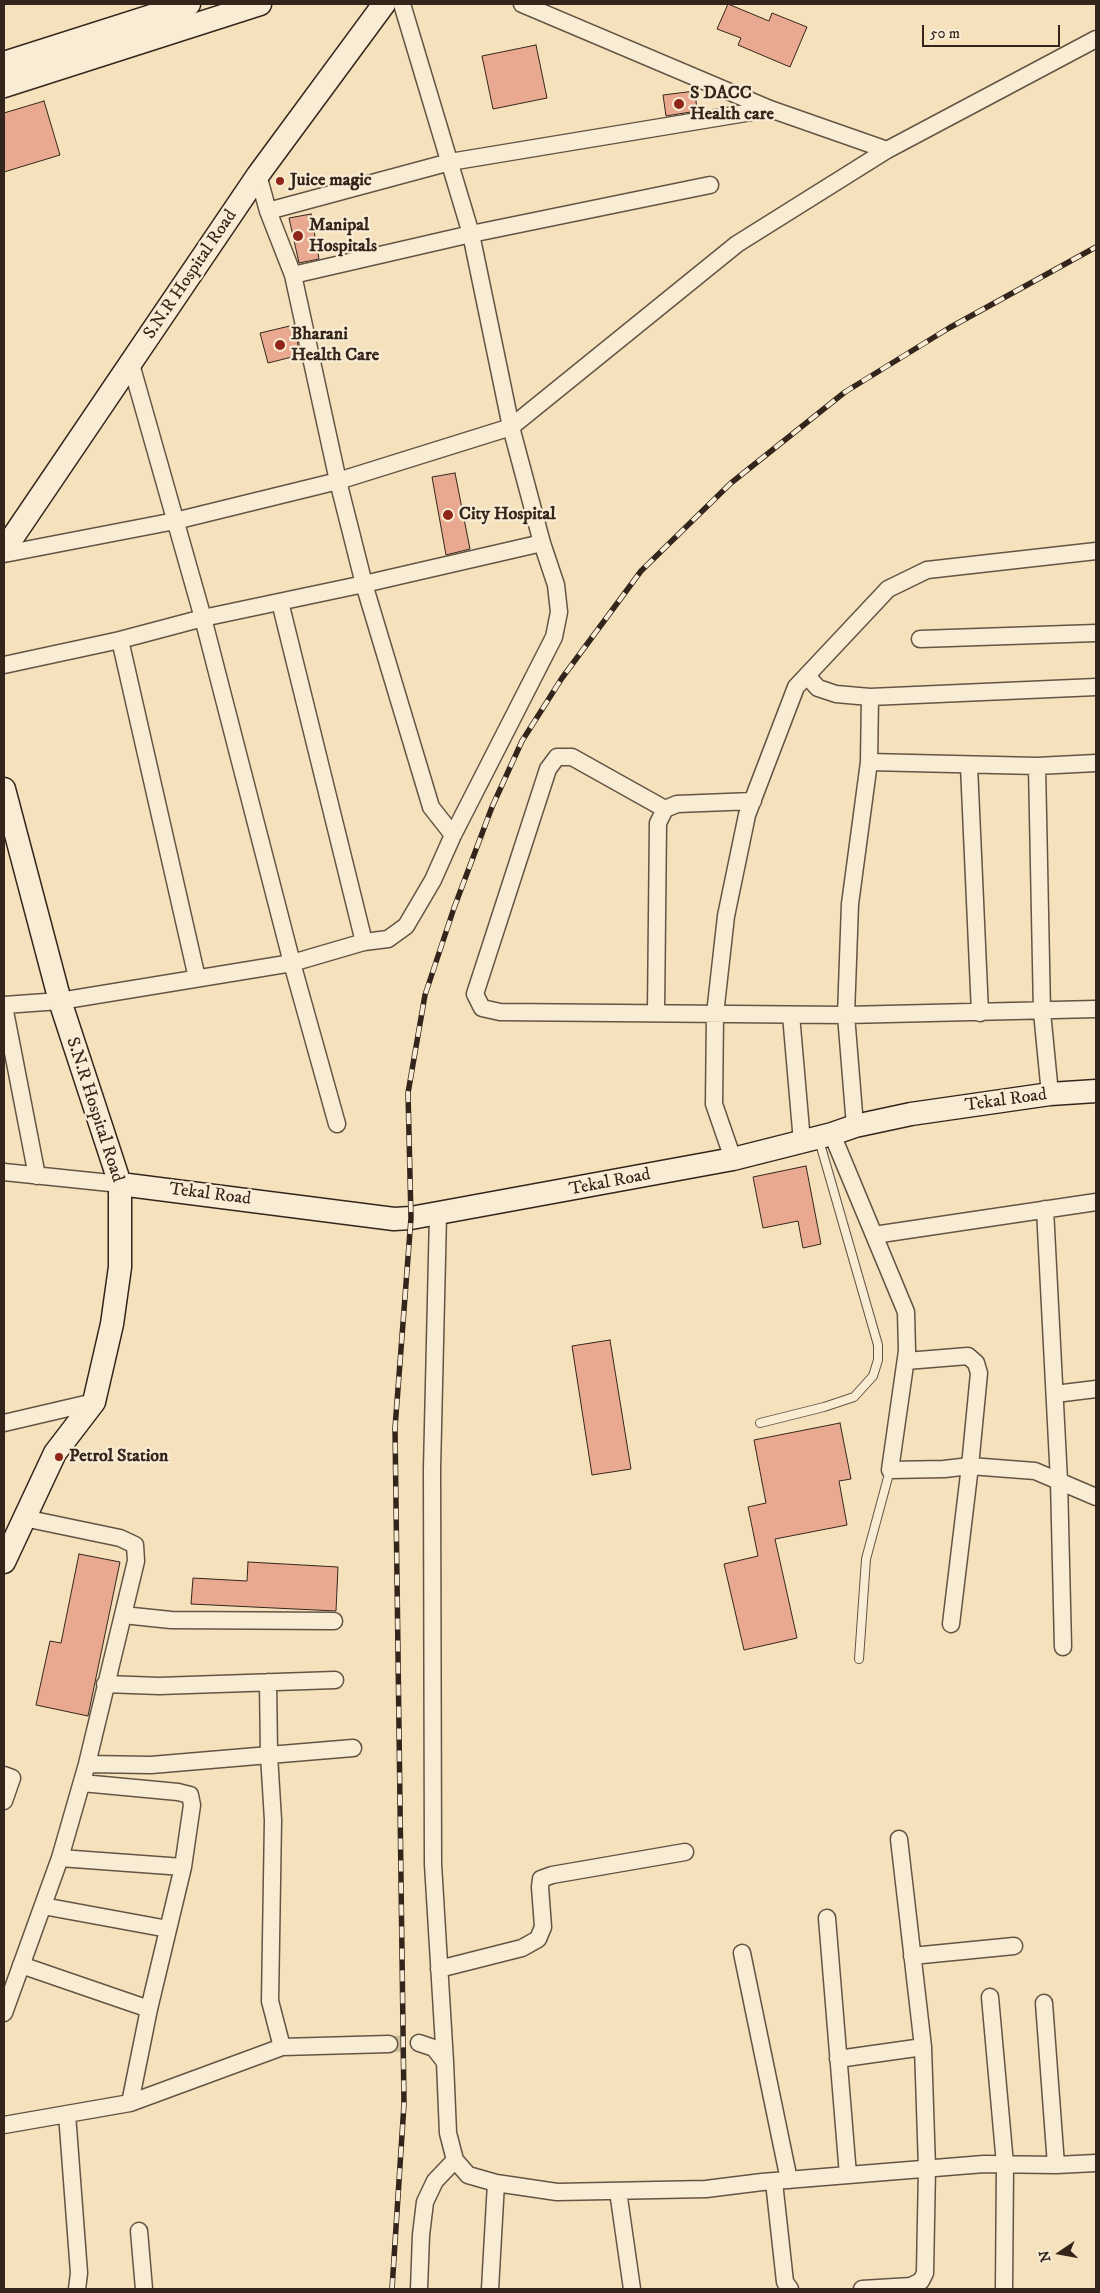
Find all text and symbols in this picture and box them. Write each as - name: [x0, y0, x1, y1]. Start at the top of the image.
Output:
- scale bar: [925, 15, 1062, 47]
- text: 50 m: [930, 24, 960, 43]
- place label: S DACC Health care: [690, 83, 774, 126]
- marker: S DACC Health care: [672, 97, 686, 111]
- place label: Juice magic: [290, 170, 372, 192]
- marker: Juice magic: [274, 175, 286, 187]
- street label: S.N.R Hospital Road: [140, 206, 242, 344]
- place label: Manipal Hospitals: [309, 215, 377, 258]
- marker: Manipal Hospitals: [291, 229, 305, 243]
- place label: Bharani Health Care: [291, 324, 379, 366]
- marker: Bharani Health Care: [273, 338, 287, 352]
- place label: City Hospital: [459, 504, 556, 526]
- marker: City Hospital: [441, 508, 455, 522]
- street label: S.N.R Hospital Road: [60, 1035, 128, 1185]
- street label: Tekal Road: [964, 1085, 1048, 1117]
- street label: Tekal Road: [568, 1165, 652, 1201]
- street label: Tekal Road: [168, 1179, 252, 1211]
- place label: Petrol Station: [69, 1446, 168, 1468]
- marker: Petrol Station: [53, 1451, 65, 1463]
- north arrow: [1035, 2228, 1085, 2278]
- text: N: [1035, 2249, 1055, 2264]

